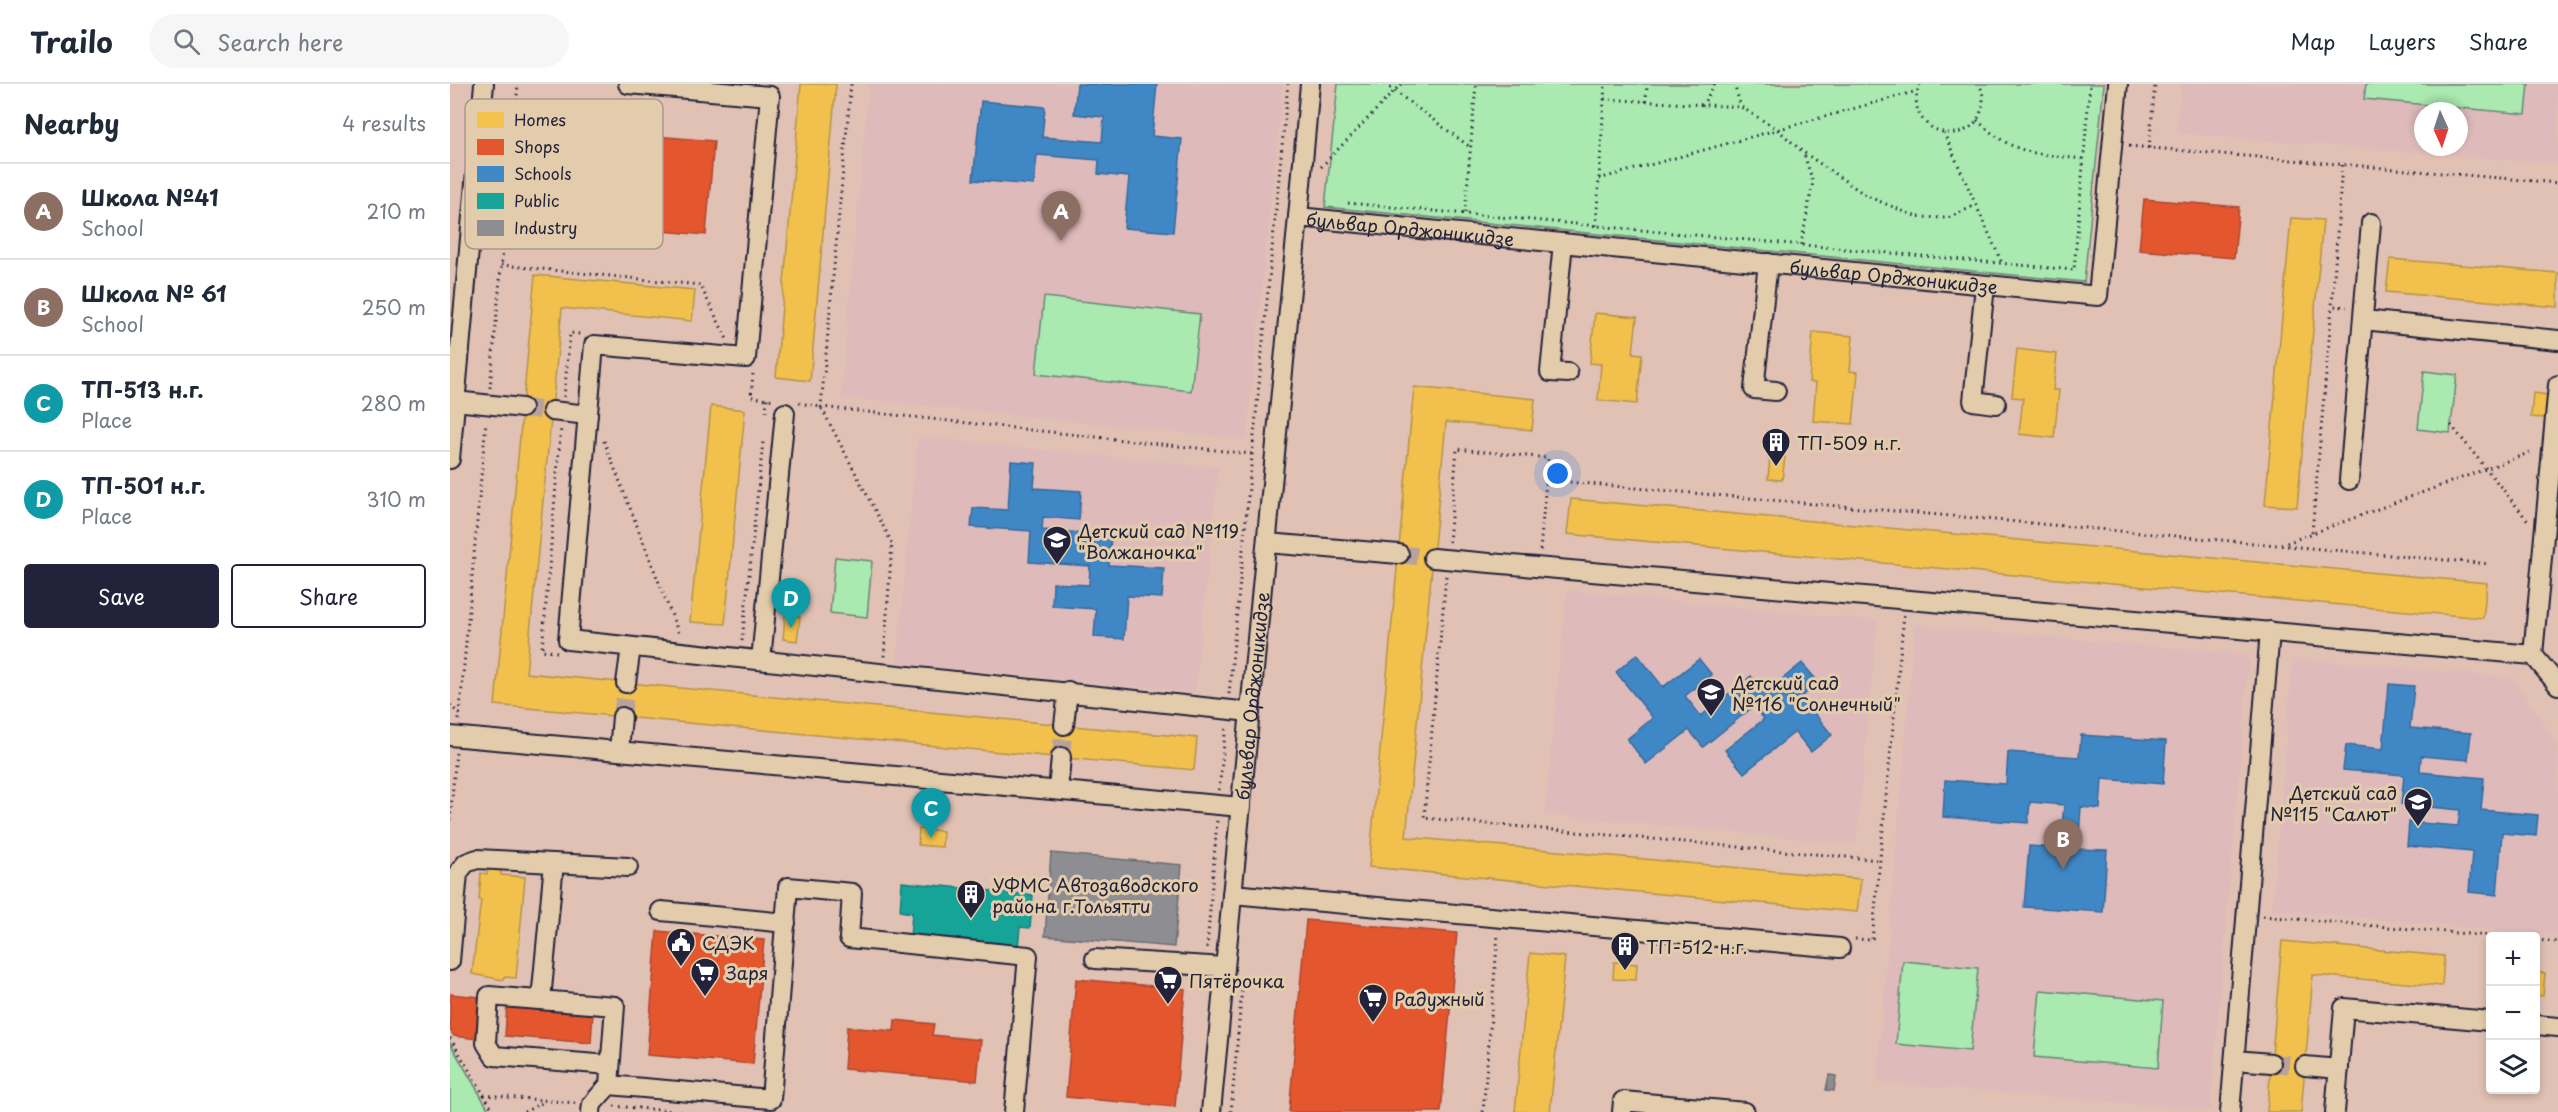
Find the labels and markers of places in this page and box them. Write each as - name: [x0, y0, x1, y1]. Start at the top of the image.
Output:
- pin: A: [1042, 192, 1080, 241]
- building icon: ТП-509 н.г.: [1760, 426, 1792, 468]
- place label: ТП-509 н.г.: [1797, 429, 1902, 456]
- place label: Детский сад №119 "Волжаночка": [1077, 517, 1239, 565]
- school or university icon: Детский сад №119 "Волжаночка": [1041, 524, 1073, 566]
- pin: D: [772, 578, 810, 628]
- place label: Детский сад №116 "Солнечный": [1731, 669, 1901, 717]
- school or university icon: Детский сад №116 "Солнечный": [1695, 676, 1727, 718]
- place label: Детский сад №115 "Салют": [2270, 779, 2397, 827]
- school or university icon: Детский сад №115 "Салют": [2402, 786, 2434, 828]
- pin: C: [912, 788, 950, 838]
- pin: B: [2044, 820, 2082, 869]
- place label: УФМС Автозаводского района г.Тольятти: [992, 871, 1199, 919]
- building icon: УФМС Автозаводского района г.Тольятти: [955, 878, 987, 920]
- public building icon: СДЭК: [665, 926, 697, 968]
- place label: СДЭК: [702, 929, 755, 956]
- building icon: ТП-512 н.г.: [1609, 930, 1641, 972]
- place label: ТП-512 н.г.: [1646, 933, 1748, 960]
- supermarket icon: Заря: [689, 956, 721, 998]
- place label: Заря: [726, 959, 769, 986]
- supermarket icon: Пятёрочка: [1152, 964, 1184, 1006]
- place label: Пятёрочка: [1189, 967, 1285, 994]
- supermarket icon: Радужный: [1357, 982, 1389, 1024]
- place label: Радужный: [1394, 985, 1485, 1012]

